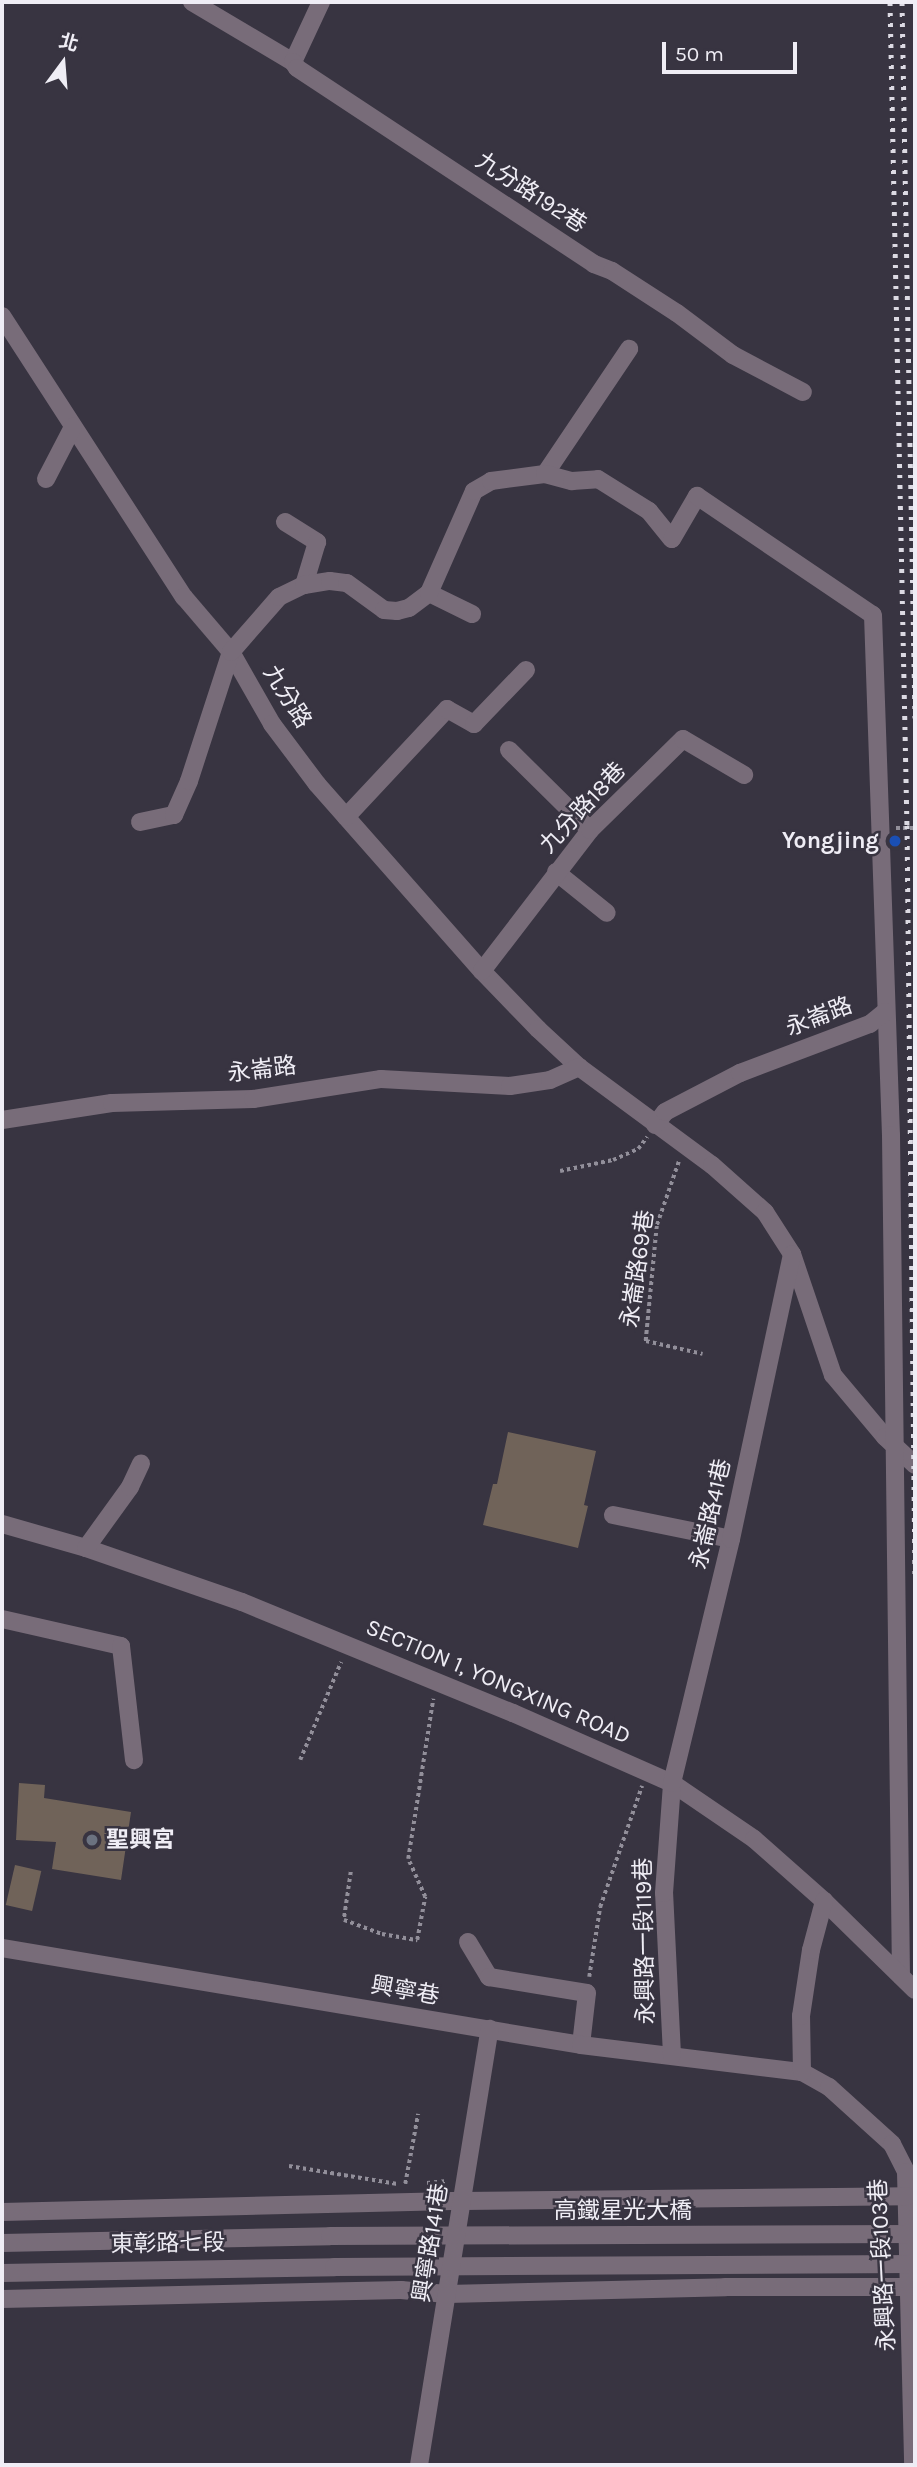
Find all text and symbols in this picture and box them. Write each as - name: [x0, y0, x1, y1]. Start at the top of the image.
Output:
- north arrow: [28, 28, 98, 98]
- scale bar: [665, 28, 800, 72]
- text: 北: [57, 30, 81, 56]
- text: 50 m: [675, 42, 724, 66]
- street label: 九分路192巷: [471, 147, 591, 239]
- street label: 九分路: [257, 660, 317, 734]
- street label: 九分路18巷: [534, 757, 632, 859]
- place label: Yongjing: [782, 827, 879, 855]
- marker: Yongjing: [885, 831, 905, 851]
- street label: 永崙路: [782, 992, 856, 1042]
- street label: 永崙路: [226, 1052, 298, 1088]
- street label: 永崙路69巷: [616, 1208, 660, 1330]
- street label: 永崙路41巷: [685, 1456, 737, 1572]
- street label: SECTION 1, YONGXING ROAD: [361, 1614, 635, 1750]
- place label: 聖興宮: [106, 1826, 175, 1854]
- marker: 聖興宮: [84, 1832, 100, 1848]
- street label: 永興路一段119巷: [630, 1858, 660, 2024]
- street label: 興寧巷: [369, 1971, 441, 2011]
- street label: 永興路一段103巷: [865, 2178, 901, 2352]
- street label: 興寧路141巷: [408, 2182, 454, 2304]
- street label: 高鐵星光大橋: [554, 2197, 692, 2225]
- street label: 東彰路七段: [110, 2229, 226, 2259]

